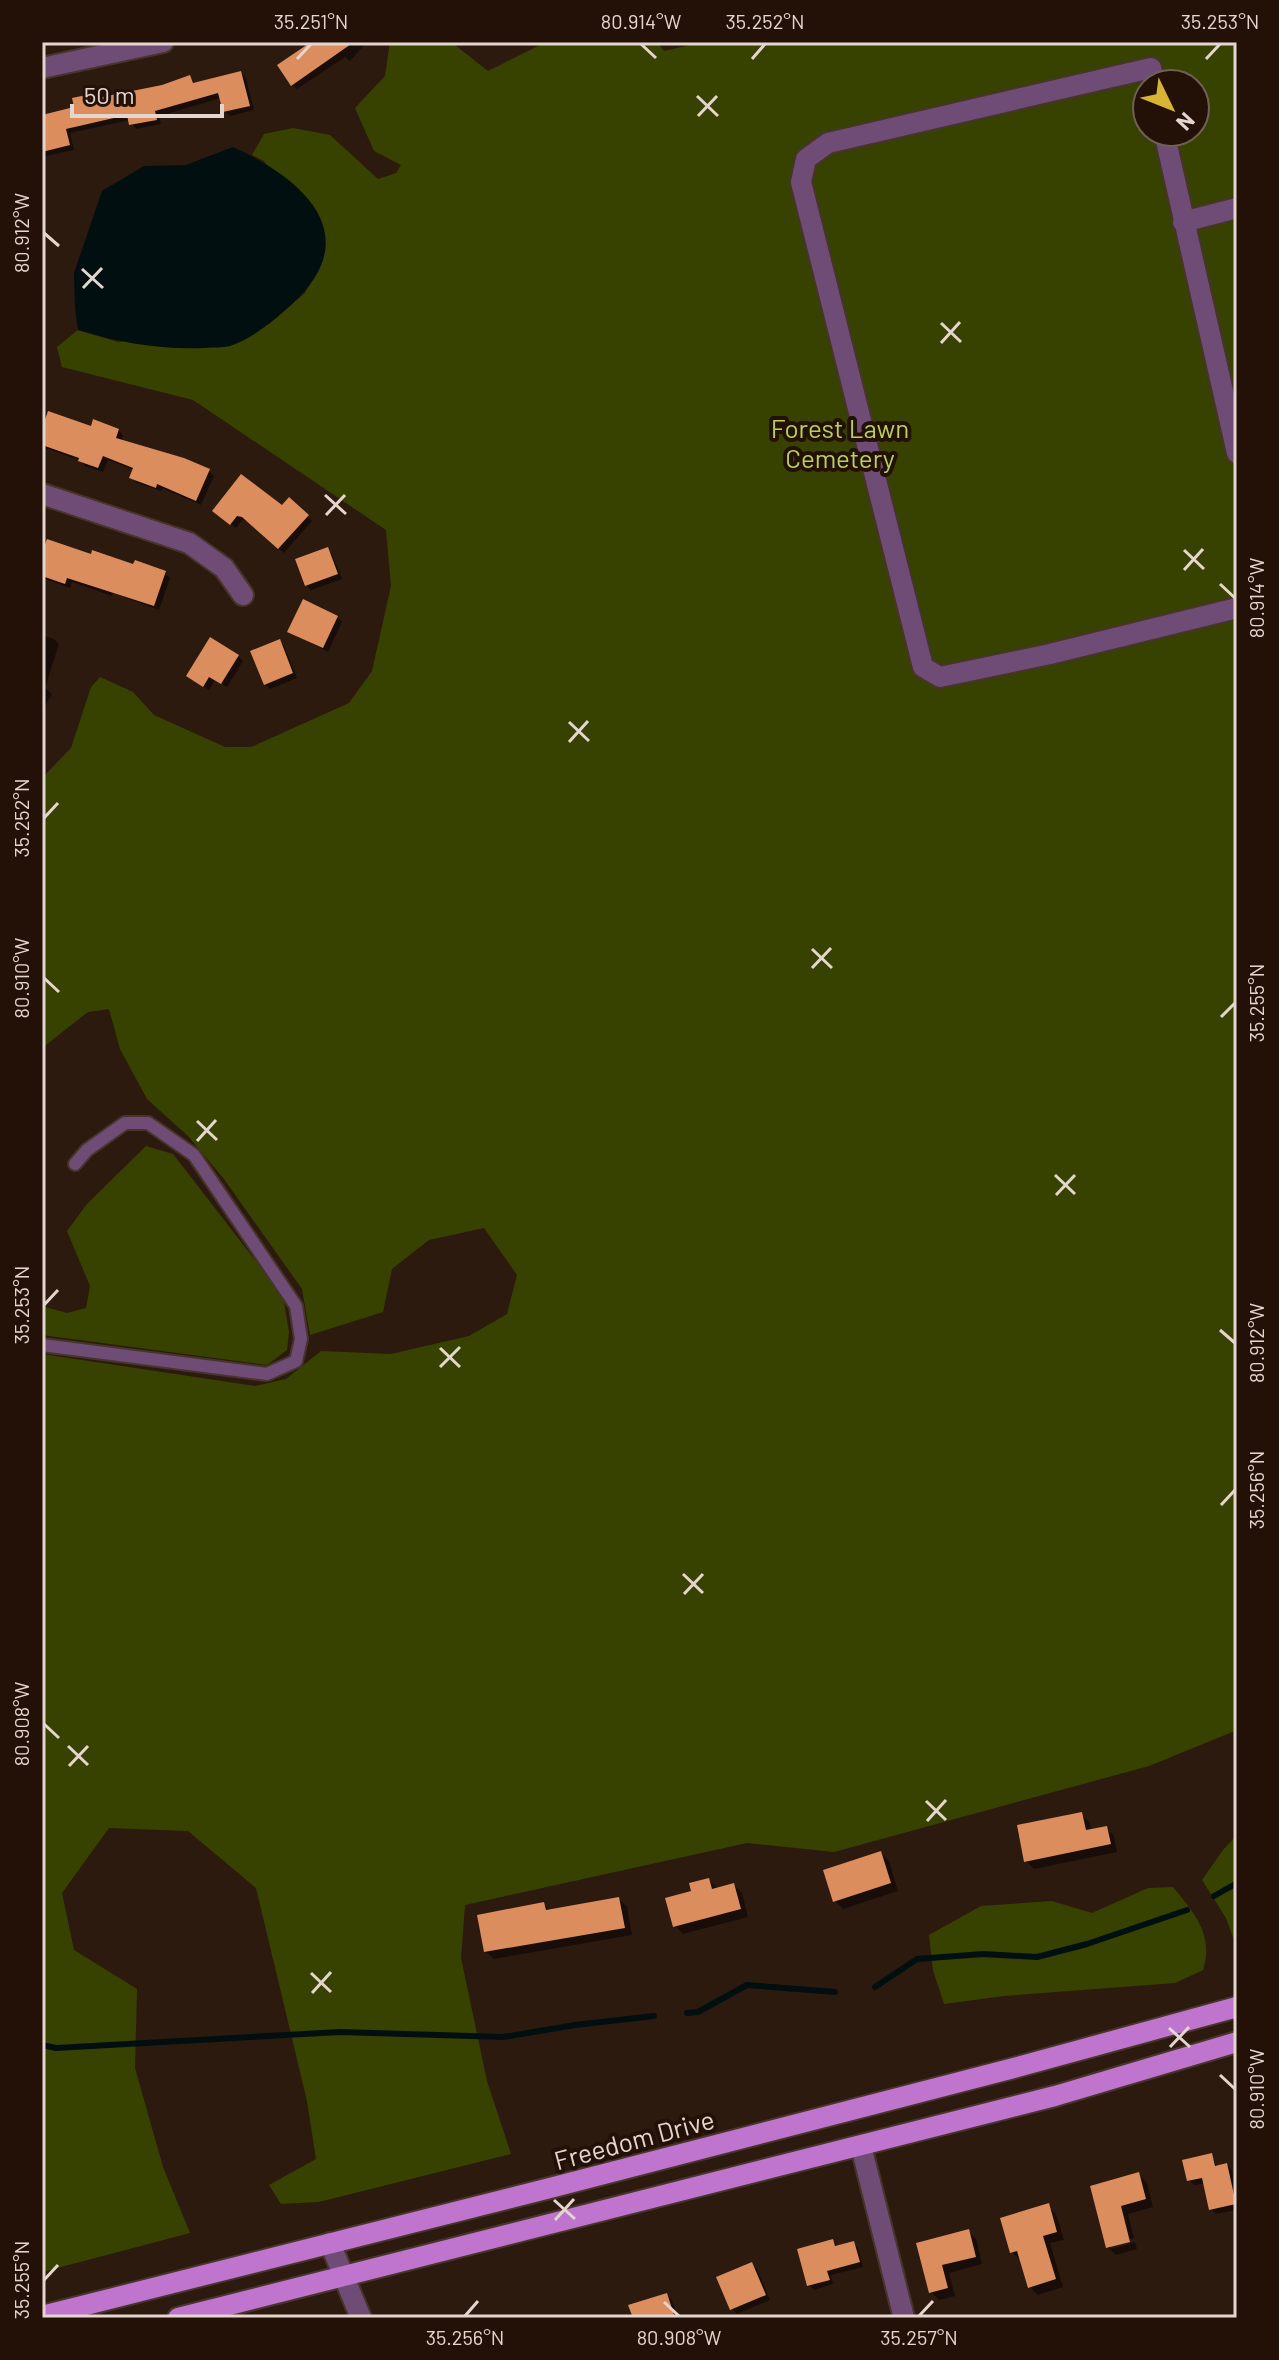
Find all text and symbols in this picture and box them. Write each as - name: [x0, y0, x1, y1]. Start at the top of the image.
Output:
- text: 35.251°N: [274, 9, 348, 33]
- text: 80.914°W: [601, 9, 682, 33]
- text: 35.252°N: [726, 9, 805, 33]
- text: 35.253°N: [1181, 9, 1259, 33]
- scale bar: [72, 68, 222, 118]
- north arrow: [1131, 68, 1211, 148]
- text: 50 m: [84, 80, 135, 109]
- text: N: [1172, 108, 1201, 137]
- text: 80.912°W: [9, 192, 33, 273]
- park label: Forest Lawn Cemetery: [771, 412, 909, 473]
- text: 80.914°W: [1244, 557, 1268, 638]
- text: 35.252°N: [9, 779, 33, 858]
- text: 80.910°W: [9, 937, 33, 1018]
- text: 35.255°N: [1244, 964, 1268, 1042]
- text: 35.253°N: [9, 1266, 33, 1344]
- text: 80.912°W: [1244, 1302, 1268, 1383]
- text: 35.256°N: [1244, 1451, 1268, 1529]
- text: 80.908°W: [9, 1681, 33, 1766]
- text: 80.910°W: [1244, 2048, 1268, 2129]
- street label: Freedom Drive: [551, 2103, 717, 2175]
- text: 35.255°N: [9, 2241, 33, 2319]
- text: 35.256°N: [426, 2325, 504, 2349]
- text: 80.908°W: [637, 2325, 722, 2349]
- text: 35.257°N: [880, 2325, 958, 2349]

